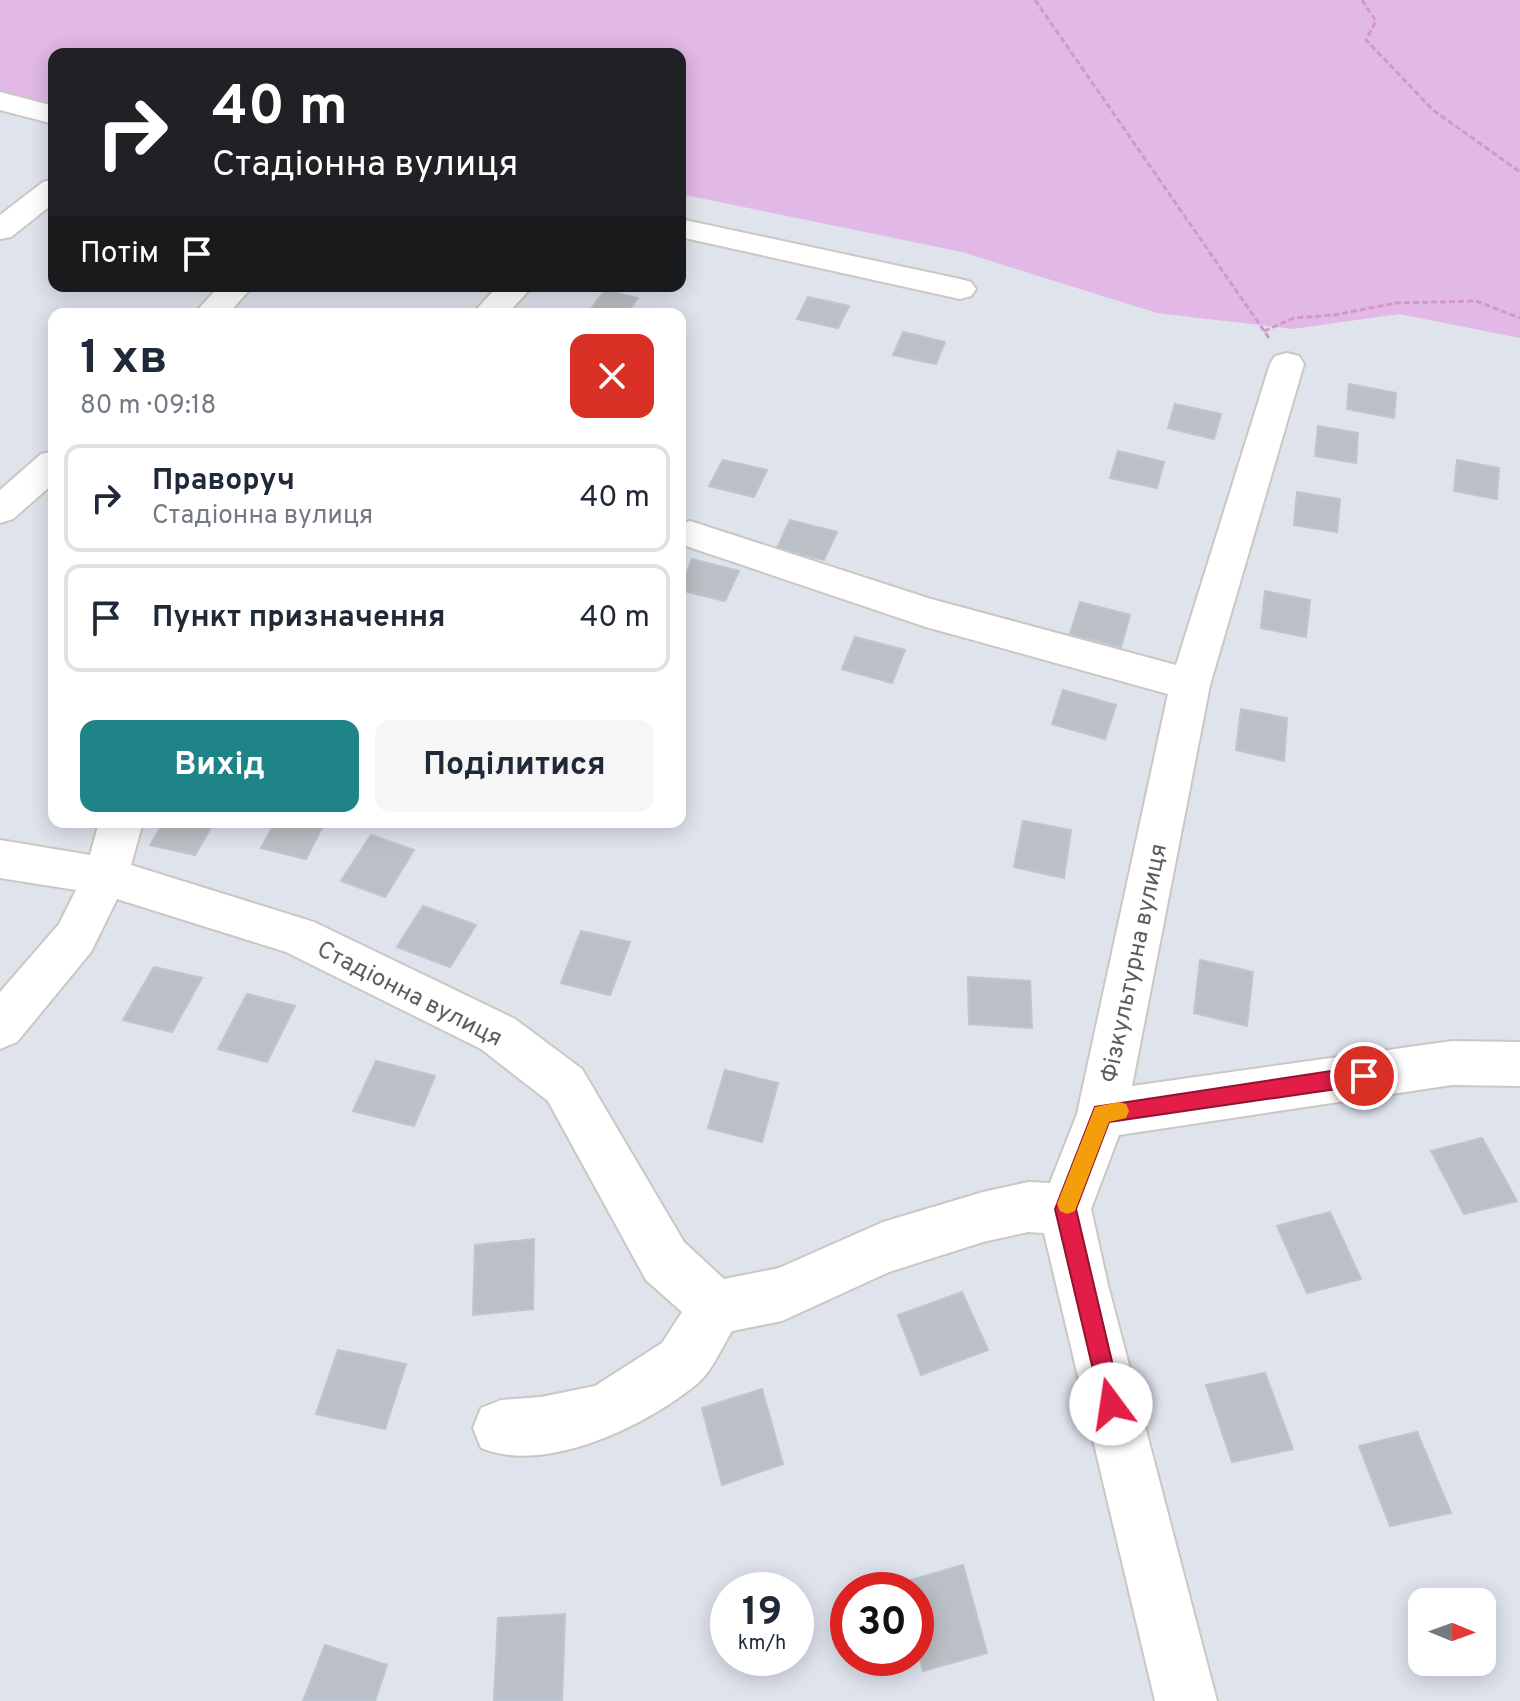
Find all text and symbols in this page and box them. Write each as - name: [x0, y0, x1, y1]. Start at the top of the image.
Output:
- text: 40 m: [212, 74, 348, 144]
- icon: right: [80, 80, 184, 184]
- text: Стадіонна вулиця: [212, 143, 518, 189]
- icon: arrive: [175, 232, 219, 276]
- text: Потім: [80, 236, 159, 273]
- text: 1 хв: [80, 330, 167, 390]
- button: close: [570, 334, 654, 418]
- text: 80 m · 09:18: [80, 390, 216, 423]
- text: Праворуч: [152, 463, 295, 500]
- icon: right: [84, 476, 128, 520]
- text: 40 m: [580, 480, 650, 517]
- text: Стадіонна вулиця: [152, 500, 373, 533]
- icon: arrive: [84, 596, 128, 640]
- text: Пункт призначення: [152, 600, 445, 637]
- text: 40 m: [580, 600, 650, 637]
- button: Вихід: [80, 720, 359, 812]
- button: Поділитися: [375, 720, 654, 812]
- street label: Фізкультурна вулиця: [1095, 841, 1175, 1086]
- street label: Стадіонна вулиця: [311, 935, 507, 1055]
- pin: [1330, 1042, 1398, 1110]
- icon: arrive: [1342, 1054, 1386, 1098]
- position arrow: [1069, 1362, 1153, 1446]
- speed limit sign: 30: [830, 1572, 934, 1676]
- north arrow: [1408, 1588, 1496, 1676]
- map controls: [1408, 1588, 1496, 1676]
- text: 19: [742, 1589, 782, 1639]
- text: km/h: [738, 1631, 786, 1657]

